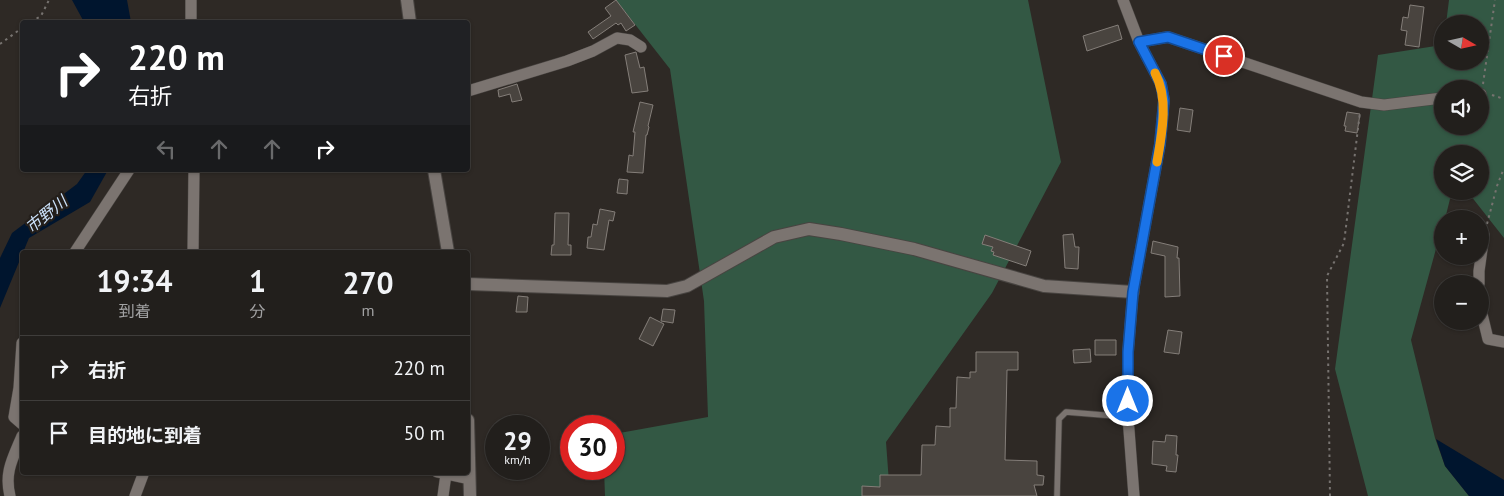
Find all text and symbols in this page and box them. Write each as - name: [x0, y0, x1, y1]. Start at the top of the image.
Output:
- north arrow: [1434, 15, 1489, 70]
- map controls: [1434, 15, 1489, 330]
- text: 220 m: [128, 34, 225, 80]
- pin: [1203, 35, 1245, 77]
- icon: right: [45, 40, 110, 105]
- icon: arrive: [1210, 42, 1238, 70]
- button: sound: [1434, 80, 1489, 135]
- text: 右折: [128, 82, 172, 110]
- icon: left: [152, 135, 180, 163]
- icon: ahead: [205, 135, 233, 163]
- icon: ahead: [258, 135, 286, 163]
- icon: right: [311, 135, 339, 163]
- button: layers: [1434, 145, 1489, 200]
- water label: 市野川: [21, 190, 72, 237]
- button: +: [1434, 210, 1489, 265]
- text: 19:34: [96, 261, 173, 300]
- text: 1: [249, 261, 266, 300]
- text: 270: [343, 263, 394, 302]
- button: −: [1434, 275, 1489, 330]
- text: m: [362, 300, 375, 320]
- text: 到着: [119, 301, 151, 321]
- text: 分: [250, 301, 266, 321]
- icon: right: [45, 354, 73, 382]
- text: 220 m: [393, 356, 445, 380]
- text: 右折: [88, 358, 126, 382]
- position arrow: [1101, 374, 1153, 426]
- speed limit sign: 30: [560, 415, 625, 480]
- icon: arrive: [45, 419, 73, 447]
- text: 50 m: [404, 421, 445, 445]
- text: 目的地に到着: [88, 423, 202, 447]
- text: 29: [503, 425, 532, 457]
- text: km/h: [504, 452, 531, 467]

